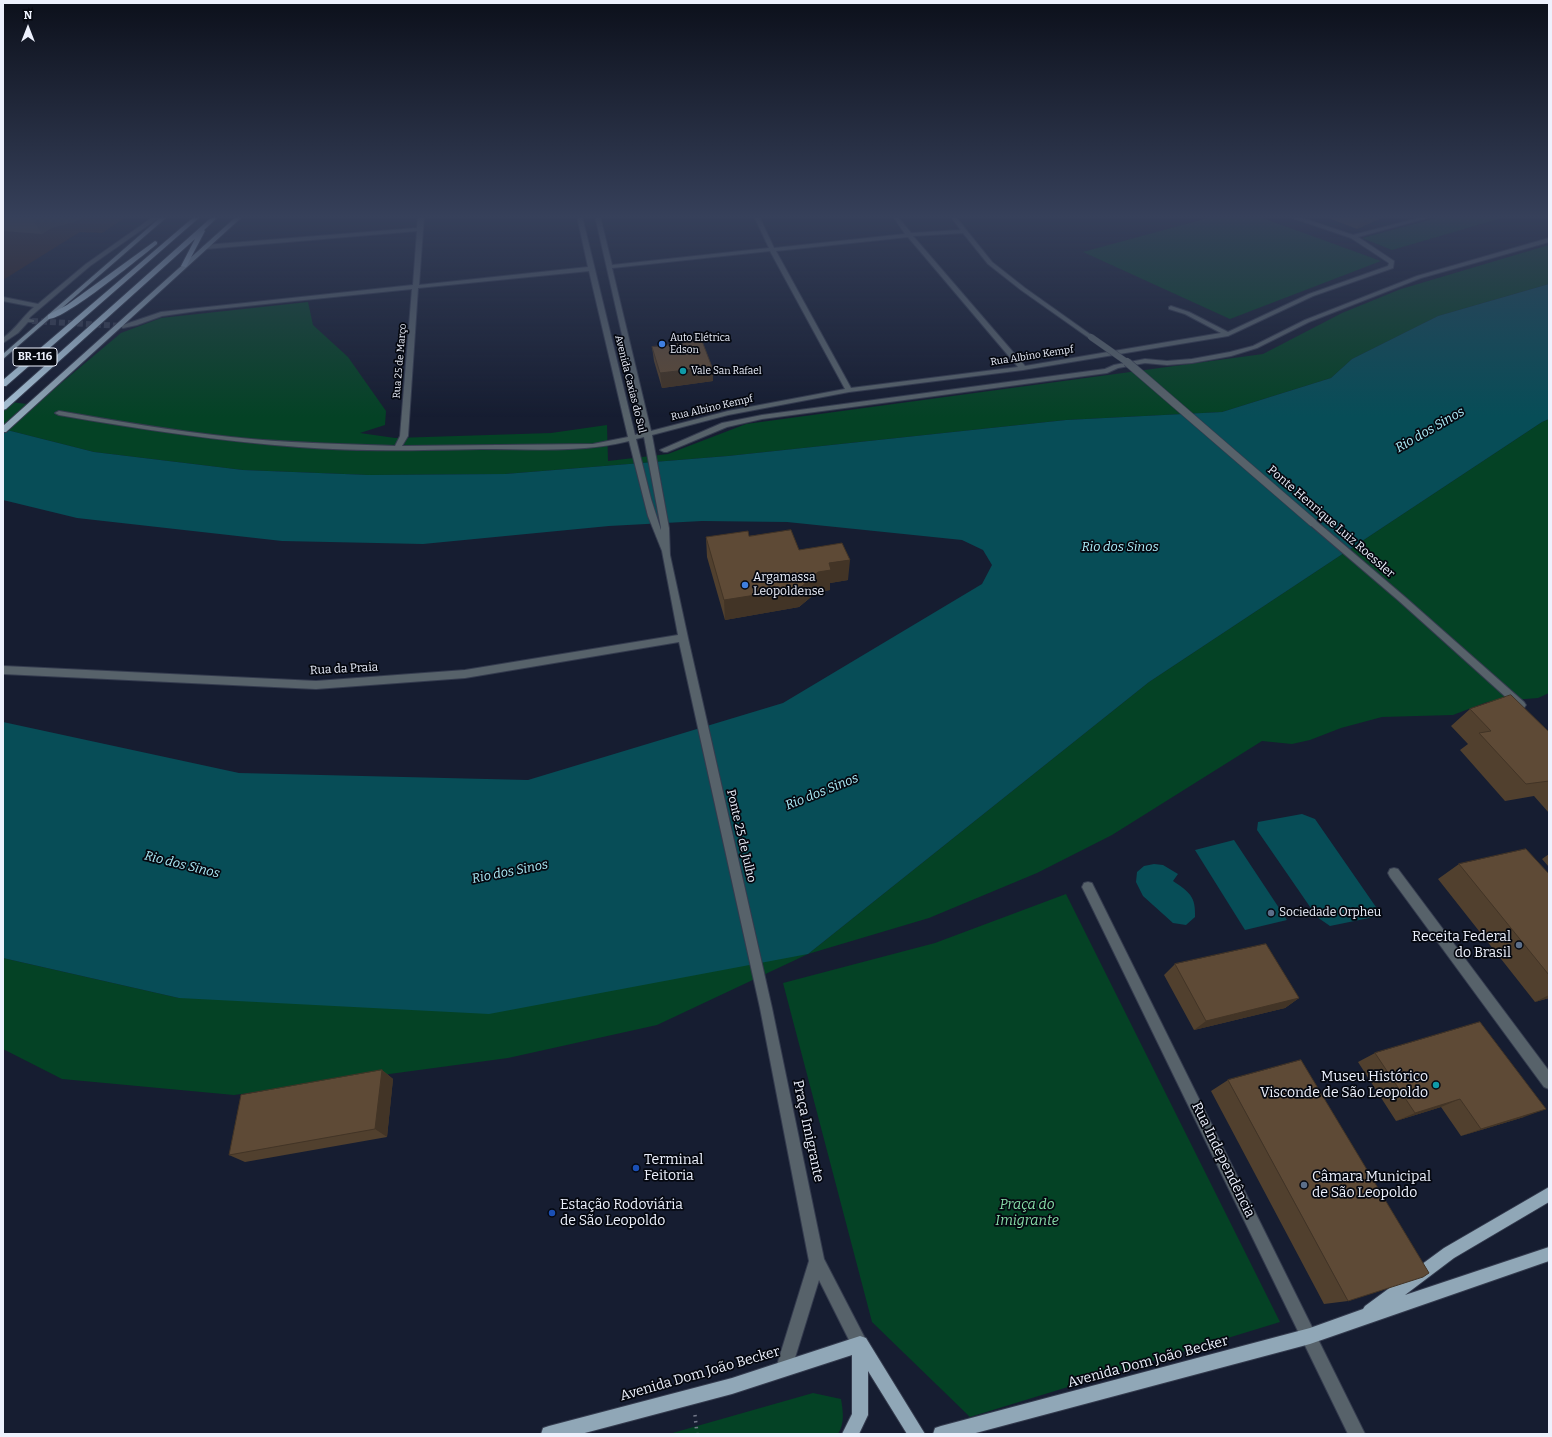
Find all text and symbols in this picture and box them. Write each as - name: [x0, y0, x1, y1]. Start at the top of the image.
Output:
- north arrow: [8, 8, 48, 48]
- text: N: [24, 9, 32, 22]
- street label: Rua 25 de Março: [391, 323, 409, 399]
- place label: Auto Elétrica Edson: [670, 332, 730, 356]
- street label: Avenida Caxias do Sul: [612, 334, 648, 434]
- marker: Auto Elétrica Edson: [657, 339, 667, 349]
- street label: Rua Albino Kempf: [990, 344, 1074, 368]
- road number: BR-116: [13, 348, 57, 366]
- place label: Vale San Rafael: [691, 365, 762, 377]
- marker: Vale San Rafael: [678, 366, 688, 376]
- street label: Rua Albino Kempf: [670, 393, 754, 423]
- water label: Rio dos Sinos: [1393, 404, 1467, 456]
- street label: Ponte Henrique Luiz Roessler: [1265, 463, 1397, 581]
- water label: Rio dos Sinos: [1081, 539, 1159, 555]
- place label: Argamassa Leopoldense: [753, 571, 824, 599]
- marker: Argamassa Leopoldense: [740, 580, 750, 590]
- street label: Rua da Praia: [309, 660, 379, 678]
- water label: Rio dos Sinos: [783, 770, 861, 814]
- street label: Ponte 25 de Julho: [723, 788, 759, 884]
- water label: Rio dos Sinos: [143, 848, 221, 882]
- water label: Rio dos Sinos: [471, 857, 549, 887]
- place label: Sociedade Orpheu: [1279, 906, 1381, 920]
- marker: Sociedade Orpheu: [1266, 908, 1276, 918]
- place label: Receita Federal do Brasil: [1412, 929, 1511, 962]
- marker: Receita Federal do Brasil: [1514, 940, 1524, 950]
- place label: Museu Histórico Visconde de São Leopoldo: [1260, 1069, 1428, 1102]
- street label: Praça Imigrante: [789, 1078, 827, 1184]
- marker: Museu Histórico Visconde de São Leopoldo: [1431, 1080, 1441, 1090]
- street label: Rua Independência: [1188, 1100, 1258, 1220]
- place label: Terminal Feitoria: [644, 1152, 703, 1184]
- marker: Terminal Feitoria: [631, 1163, 641, 1173]
- place label: Câmara Municipal de São Leopoldo: [1312, 1169, 1431, 1202]
- marker: Câmara Municipal de São Leopoldo: [1299, 1180, 1309, 1190]
- place label: Estação Rodoviária de São Leopoldo: [560, 1197, 683, 1230]
- park label: Praça do Imigrante: [995, 1197, 1059, 1230]
- marker: Estação Rodoviária de São Leopoldo: [547, 1208, 557, 1218]
- street label: Avenida Dom João Becker: [1066, 1332, 1230, 1392]
- street label: Avenida Dom João Becker: [618, 1343, 782, 1405]

